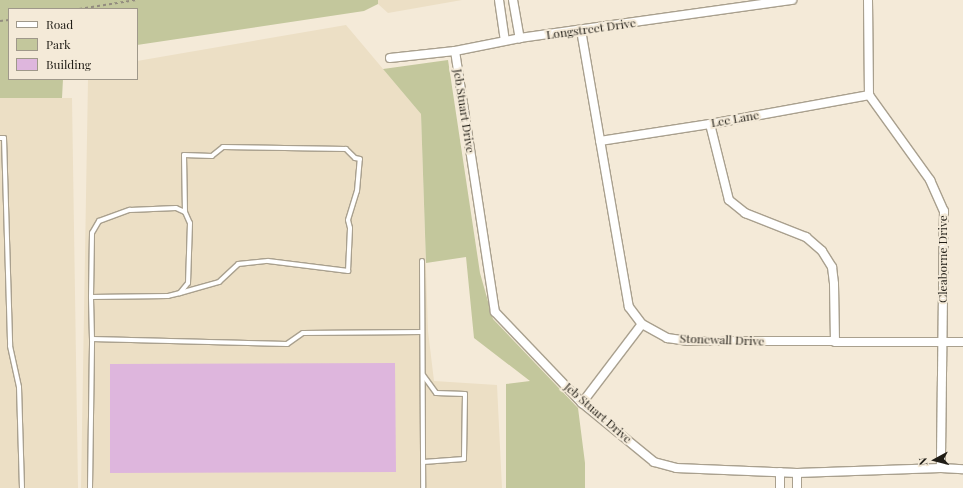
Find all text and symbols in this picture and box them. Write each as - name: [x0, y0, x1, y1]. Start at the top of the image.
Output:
- legend: [8, 8, 138, 80]
- text: Road: [46, 16, 73, 32]
- street label: Longstreet Drive: [545, 16, 637, 42]
- text: Park: [46, 36, 71, 52]
- text: Building: [46, 56, 91, 72]
- street label: Jeb Stuart Drive: [450, 68, 478, 154]
- street label: Lee Lane: [710, 108, 760, 130]
- street label: Cleaborne Drive: [936, 215, 950, 303]
- street label: Stonewall Drive: [679, 331, 765, 349]
- street label: Jeb Stuart Drive: [561, 380, 635, 446]
- north arrow: [915, 440, 955, 480]
- text: N: [915, 457, 931, 466]

